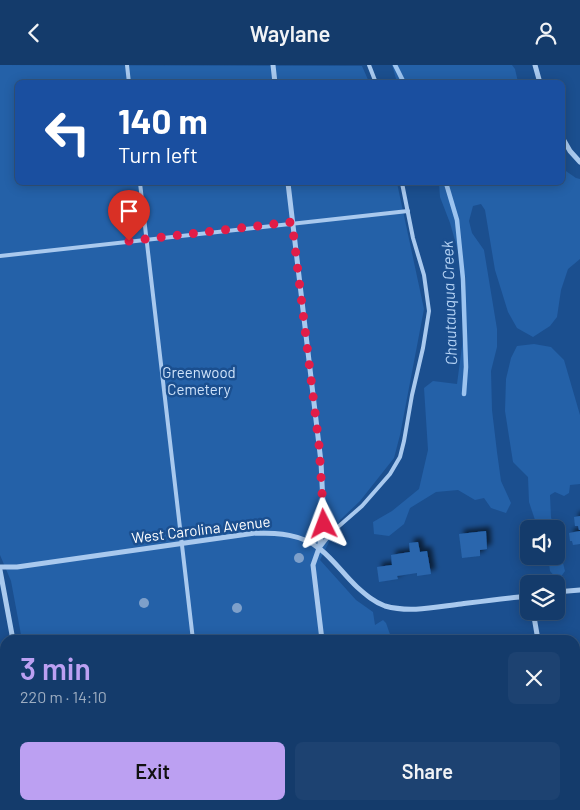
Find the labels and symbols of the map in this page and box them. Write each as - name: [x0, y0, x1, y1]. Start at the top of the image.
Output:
- pin: [108, 190, 150, 241]
- water label: Chautauqua Creek: [437, 240, 460, 366]
- park label: Greenwood Cemetery: [162, 363, 236, 398]
- position arrow: [297, 497, 349, 549]
- street label: West Carolina Avenue: [130, 512, 271, 546]

